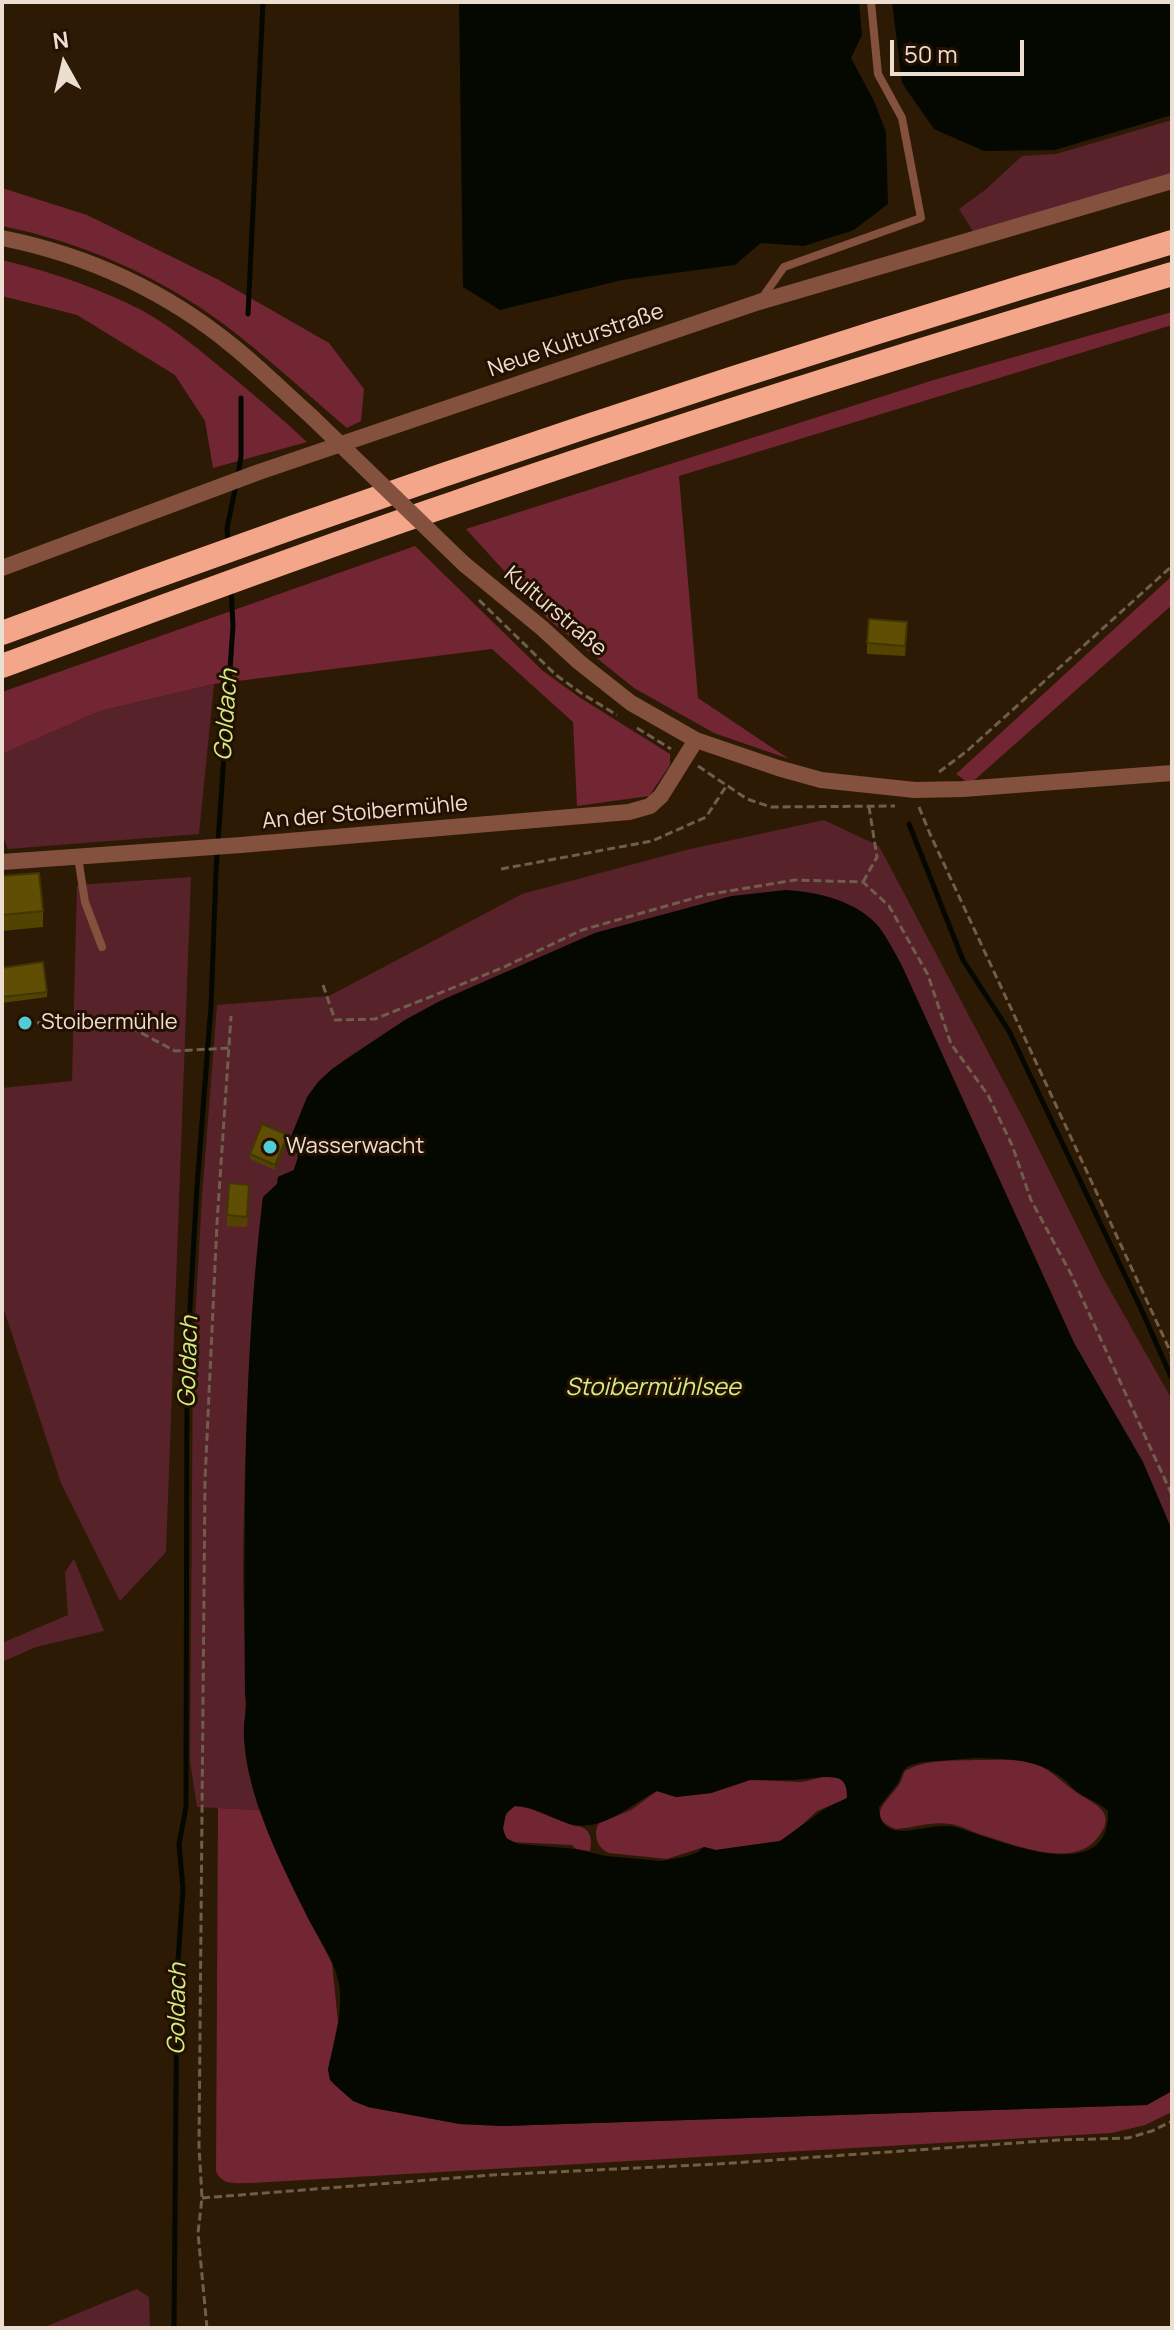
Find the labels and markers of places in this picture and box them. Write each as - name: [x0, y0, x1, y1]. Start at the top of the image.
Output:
- place label: Stoibermühle: [41, 1010, 178, 1036]
- marker: Stoibermühle: [16, 1014, 34, 1032]
- place label: Wasserwacht: [286, 1134, 424, 1160]
- marker: Wasserwacht: [261, 1138, 279, 1156]

